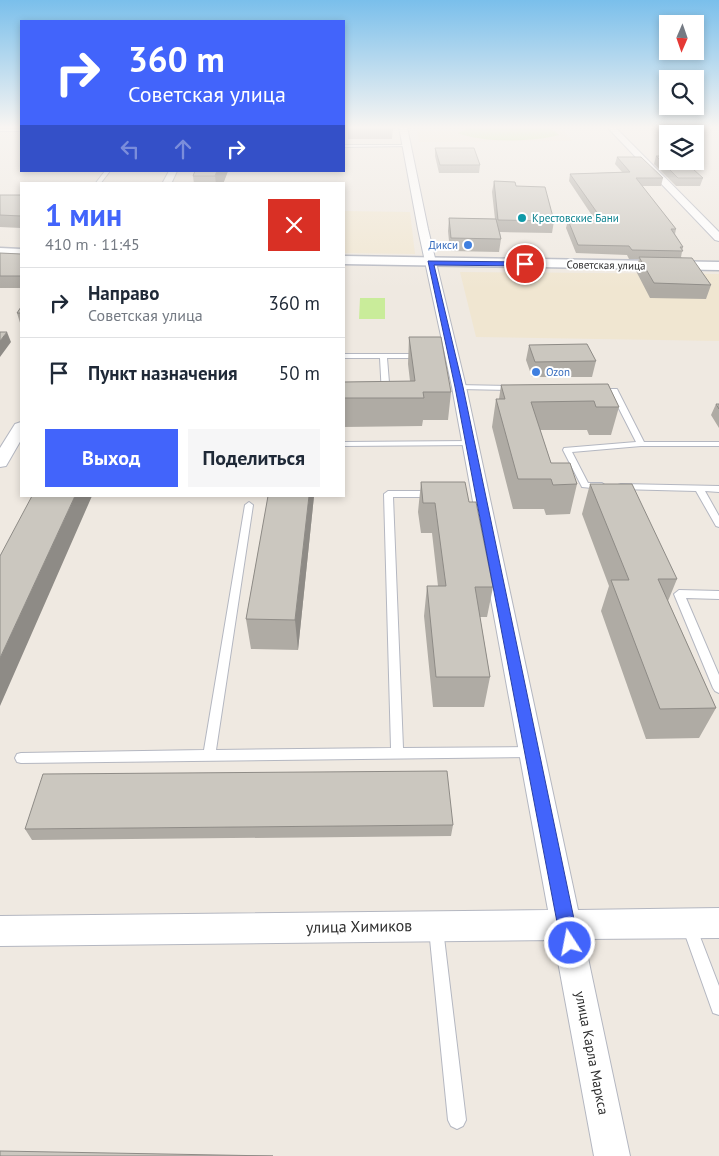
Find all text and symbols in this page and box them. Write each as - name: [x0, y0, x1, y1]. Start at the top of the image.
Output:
- north arrow: [659, 15, 704, 60]
- map controls: [659, 15, 704, 170]
- text: 360 m: [128, 36, 225, 82]
- icon: right: [45, 40, 110, 105]
- button: search: [659, 70, 704, 115]
- text: Советская улица: [128, 80, 286, 108]
- button: layers: [659, 125, 704, 170]
- icon: left: [116, 135, 144, 163]
- icon: ahead: [169, 135, 197, 163]
- icon: right: [222, 135, 250, 163]
- text: 1 мин: [45, 195, 122, 234]
- button: close: [268, 199, 320, 251]
- place label: Крестовские Бани: [532, 211, 619, 225]
- marker: Крестовские Бани: [516, 212, 528, 224]
- text: 410 m · 11:45: [45, 234, 140, 254]
- place label: Дикси: [429, 238, 458, 252]
- marker: Дикси: [462, 239, 474, 251]
- pin: [504, 243, 546, 285]
- icon: arrive: [511, 250, 539, 278]
- street label: Советская улица: [566, 257, 646, 273]
- text: Направо: [88, 281, 159, 305]
- icon: right: [45, 289, 73, 317]
- text: 360 m: [268, 291, 320, 315]
- text: Советская улица: [88, 305, 203, 325]
- icon: arrive: [45, 359, 73, 387]
- text: Пункт назначения: [88, 361, 238, 385]
- text: 50 m: [279, 361, 320, 385]
- place label: Ozon: [546, 365, 570, 379]
- marker: Ozon: [530, 366, 542, 378]
- button: Выход: [45, 429, 178, 487]
- button: Поделиться: [188, 429, 320, 487]
- street label: улица Химиков: [306, 915, 412, 937]
- position arrow: [543, 916, 595, 968]
- street label: улица Карла Маркса: [571, 990, 613, 1116]

